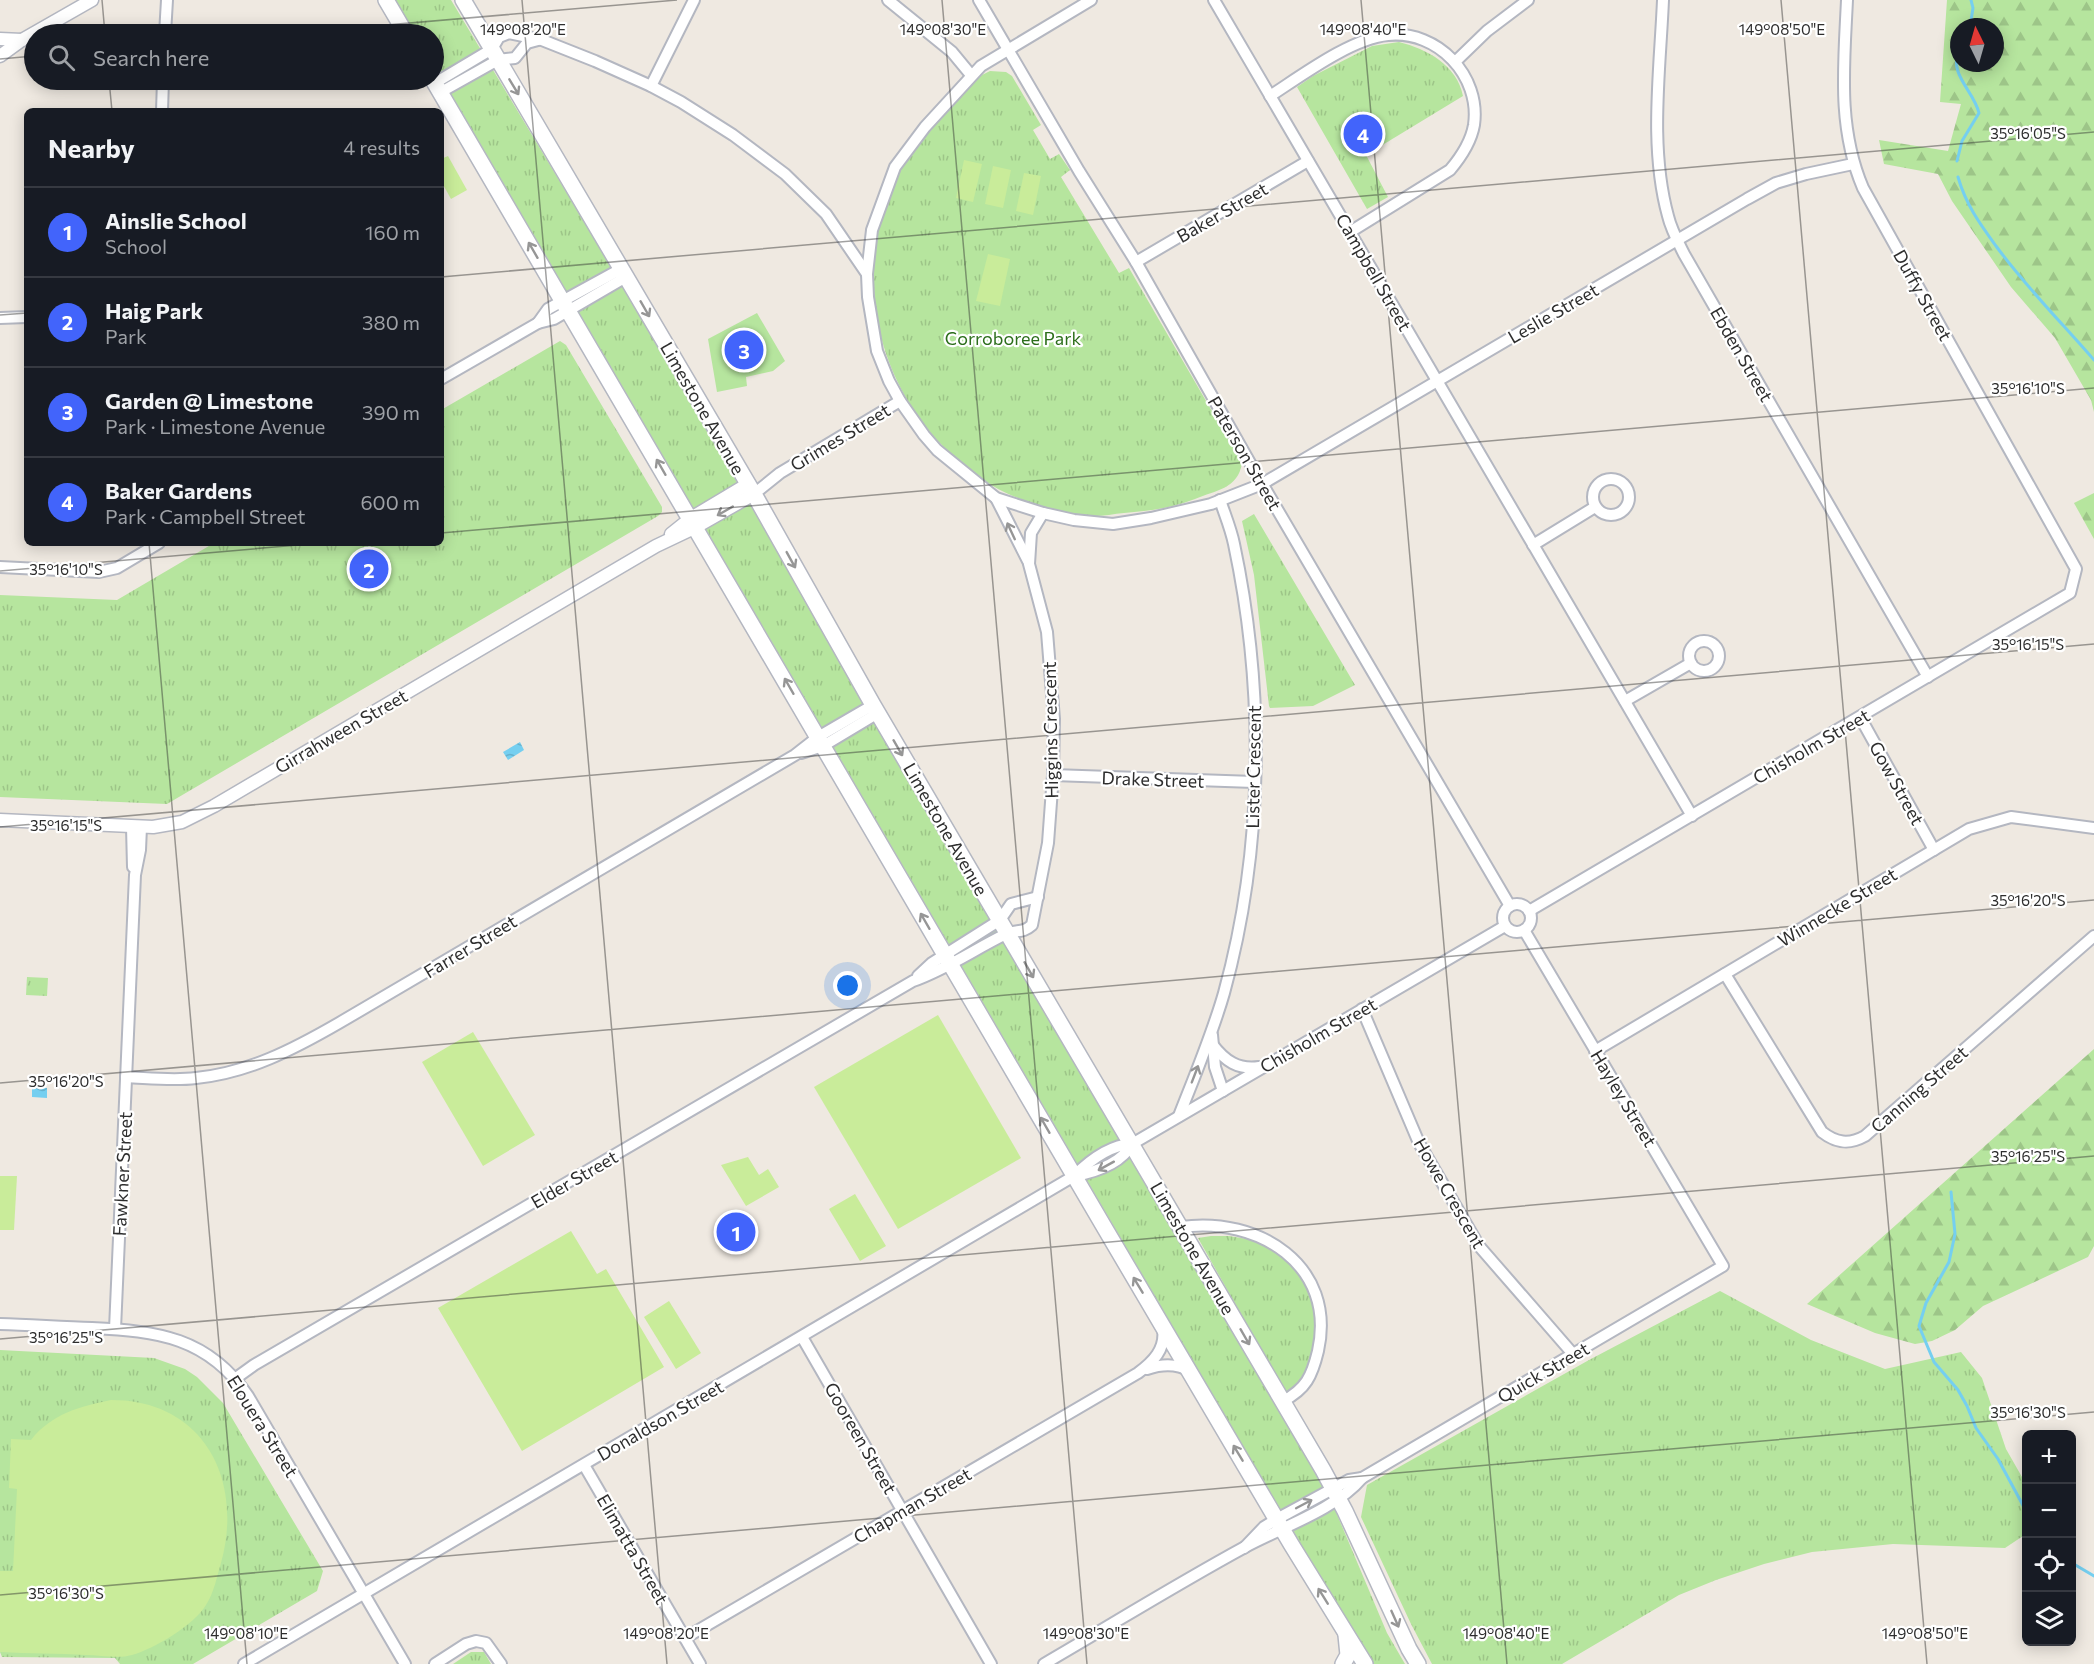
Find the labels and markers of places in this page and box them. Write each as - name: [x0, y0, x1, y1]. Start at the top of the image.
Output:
- pin: 4: [1344, 112, 1382, 156]
- pin: 3: [724, 328, 764, 372]
- pin: 2: [350, 546, 388, 592]
- pin: 1: [716, 1210, 756, 1254]

